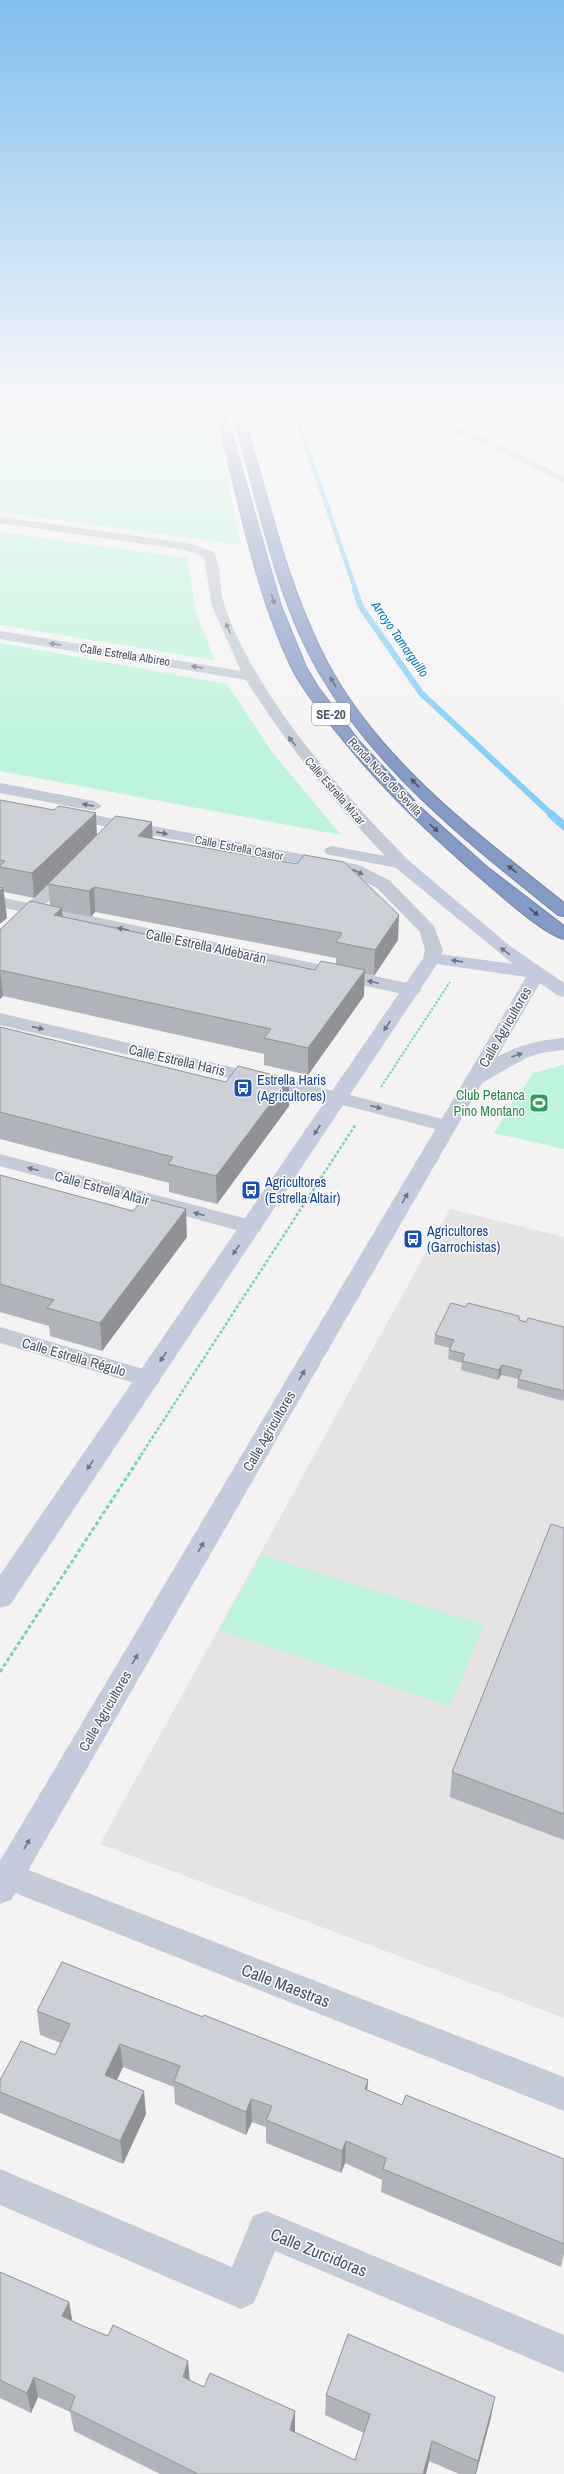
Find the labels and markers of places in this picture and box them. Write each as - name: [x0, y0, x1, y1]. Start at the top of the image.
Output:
- place label: Estrella Haris (Agricultores): [257, 1071, 326, 1105]
- bus stop icon: Estrella Haris (Agricultores): [232, 1077, 254, 1099]
- place label: Club Petanca Pino Montano: [454, 1086, 526, 1120]
- sports icon: Club Petanca Pino Montano: [528, 1092, 550, 1114]
- place label: Agricultores (Estrella Altair): [264, 1173, 340, 1207]
- bus stop icon: Agricultores (Estrella Altair): [240, 1179, 262, 1201]
- place label: Agricultores (Garrochistas): [426, 1222, 501, 1256]
- bus stop icon: Agricultores (Garrochistas): [402, 1228, 424, 1250]

